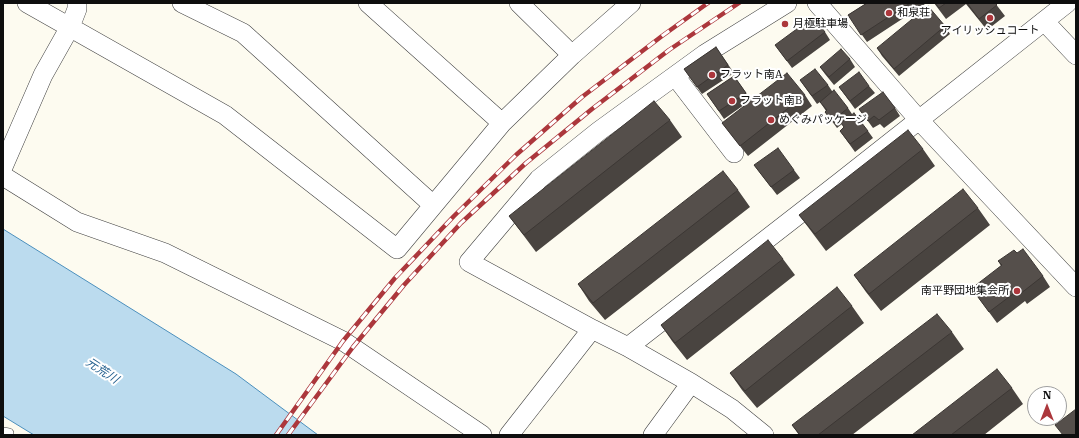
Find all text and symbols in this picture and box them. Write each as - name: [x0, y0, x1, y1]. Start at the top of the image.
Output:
- place label: 和泉荘: [897, 6, 930, 20]
- marker: 和泉荘: [884, 8, 894, 18]
- marker: アイリッシュコート: [985, 13, 995, 23]
- place label: 月極駐車場: [793, 17, 848, 31]
- marker: 月極駐車場: [780, 19, 790, 29]
- place label: アイリッシュコート: [941, 24, 1039, 38]
- place label: フラット南A: [720, 68, 783, 82]
- marker: フラット南A: [707, 70, 717, 80]
- place label: フラット南B: [740, 94, 802, 108]
- marker: フラット南B: [727, 96, 737, 106]
- place label: めぐみパッケージ: [779, 113, 867, 127]
- marker: めぐみパッケージ: [766, 115, 776, 125]
- place label: 南平野団地集会所: [921, 284, 1009, 298]
- marker: 南平野団地集会所: [1012, 286, 1022, 296]
- water label: 元荒川: [83, 355, 121, 387]
- north arrow: [1027, 386, 1067, 426]
- text: N: [1043, 388, 1051, 402]

